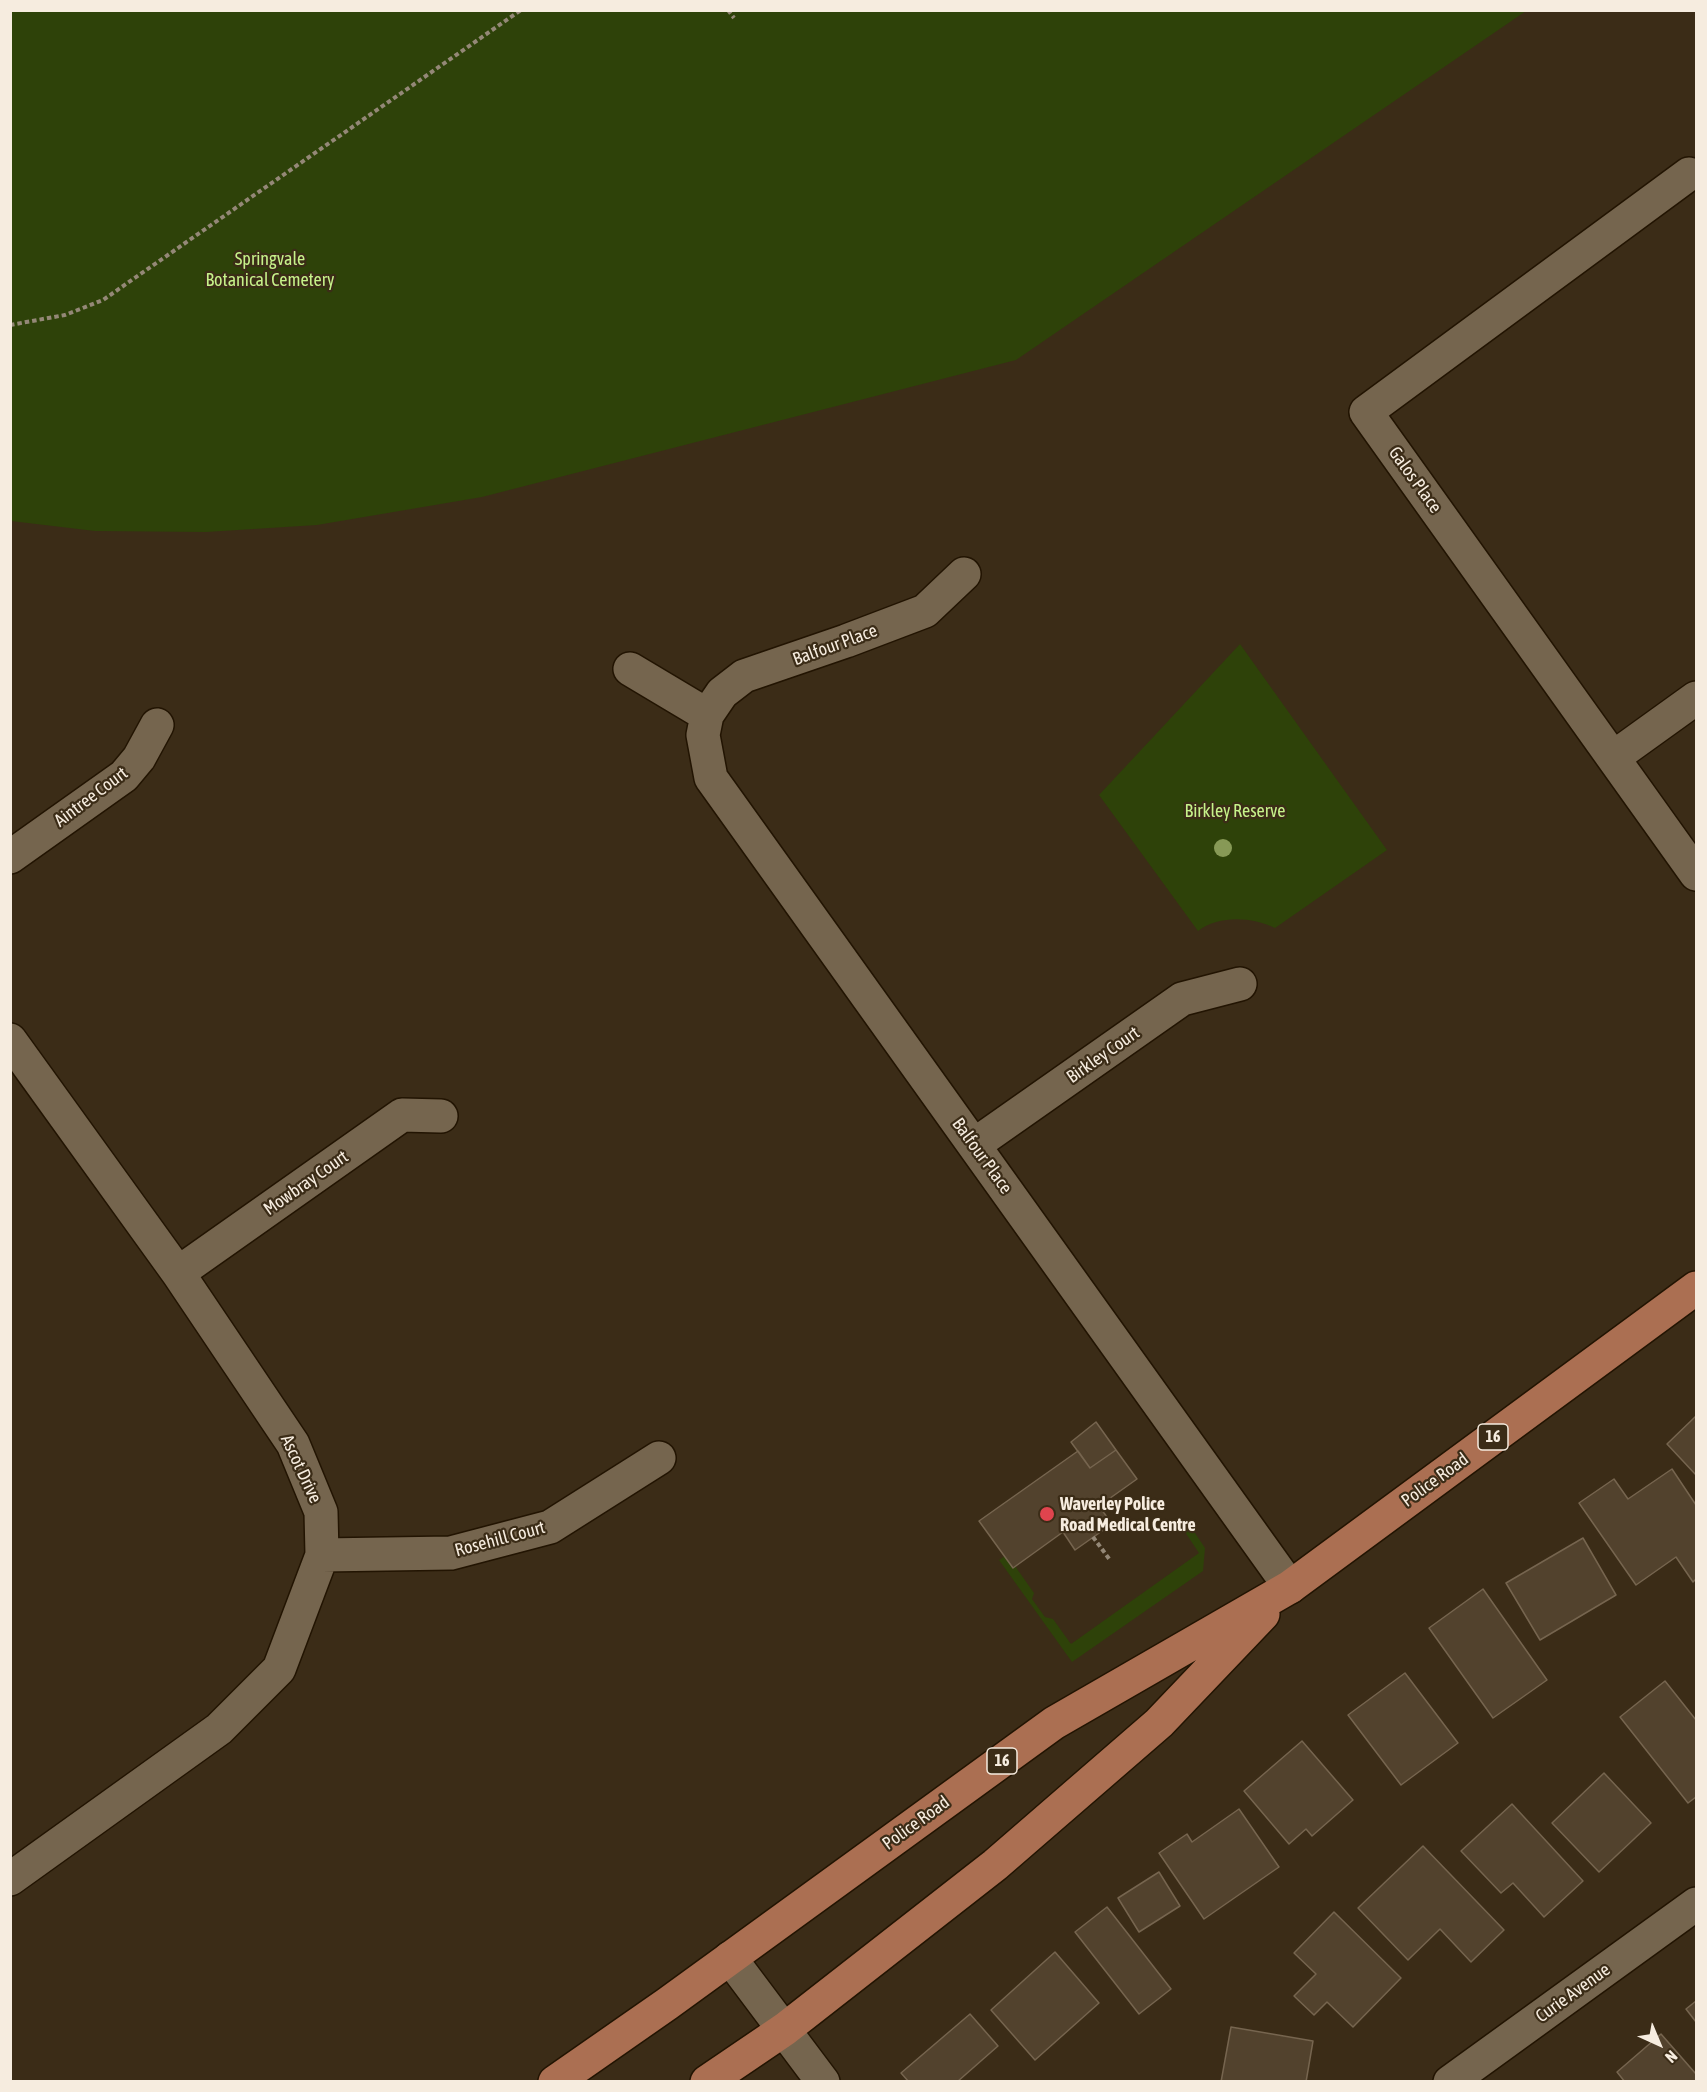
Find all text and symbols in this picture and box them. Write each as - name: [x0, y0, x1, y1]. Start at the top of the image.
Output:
- park label: Springvale Botanical Cemetery: [206, 248, 334, 290]
- street label: Galos Place: [1384, 443, 1446, 517]
- street label: Balfour Place: [790, 620, 880, 670]
- street label: Aintree Court: [50, 762, 132, 832]
- park label: Birkley Reserve: [1185, 800, 1285, 822]
- street label: Birkley Court: [1062, 1022, 1144, 1088]
- street label: Balfour Place: [947, 1114, 1017, 1198]
- street label: Mowbray Court: [260, 1146, 352, 1220]
- road number: 16: [1478, 1424, 1508, 1450]
- street label: Ascot Drive: [276, 1431, 326, 1507]
- street label: Police Road: [1397, 1448, 1473, 1512]
- place label: Waverley Police Road Medical Centre: [1060, 1493, 1196, 1536]
- marker: Waverley Police Road Medical Centre: [1038, 1505, 1056, 1523]
- street label: Rosehill Court: [453, 1517, 547, 1561]
- road number: 16: [987, 1748, 1017, 1774]
- street label: Police Road: [878, 1791, 954, 1855]
- street label: Curie Avenue: [1532, 1959, 1614, 2027]
- north arrow: [1629, 2014, 1689, 2074]
- text: N: [1662, 2047, 1681, 2067]

